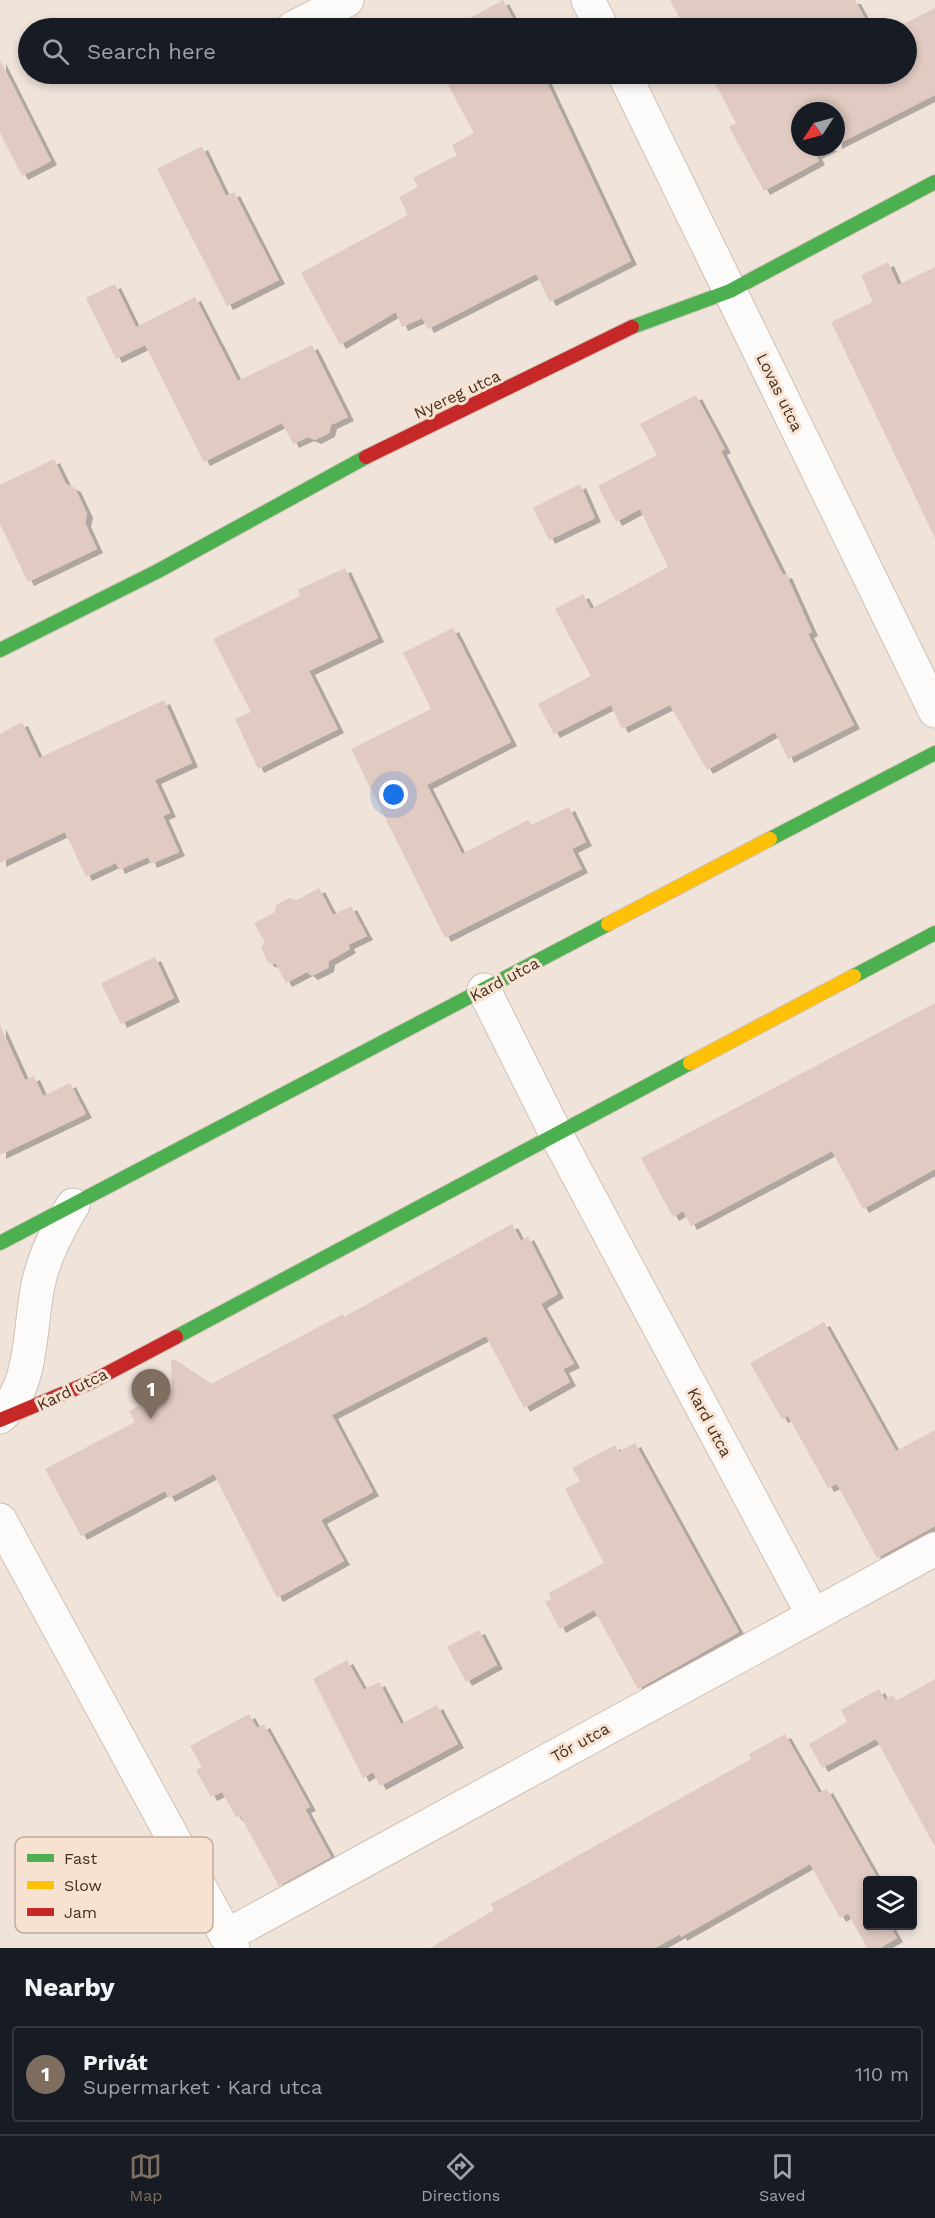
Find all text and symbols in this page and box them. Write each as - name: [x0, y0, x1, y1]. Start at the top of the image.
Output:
- search box: [18, 18, 917, 84]
- icon: search: [39, 35, 72, 68]
- text: Search here: [87, 39, 216, 64]
- north arrow: [791, 102, 845, 156]
- street label: Lovas utca: [752, 350, 807, 434]
- street label: Nyereg utca: [411, 366, 504, 423]
- your location: [379, 780, 408, 809]
- street label: Kard utca: [466, 953, 542, 1006]
- street label: Kard utca: [34, 1364, 110, 1415]
- pin: 1: [132, 1370, 170, 1419]
- street label: Kard utca: [683, 1384, 736, 1460]
- street label: Tőr utca: [548, 1719, 613, 1766]
- legend: [15, 1837, 213, 1933]
- text: Fast: [64, 1849, 97, 1868]
- text: Slow: [64, 1876, 102, 1895]
- map controls: [863, 1876, 917, 1930]
- button: layers: [863, 1876, 917, 1930]
- text: Jam: [64, 1903, 97, 1922]
- text: Nearby: [24, 1972, 115, 2002]
- text: Privát: [83, 2050, 148, 2075]
- text: 1: [41, 2062, 50, 2086]
- text: 110 m: [855, 2062, 909, 2086]
- text: Supermarket · Kard utca: [83, 2075, 322, 2099]
- tab: Map: [129, 2150, 162, 2205]
- tab: Directions: [421, 2150, 500, 2205]
- tab: Saved: [759, 2150, 806, 2205]

